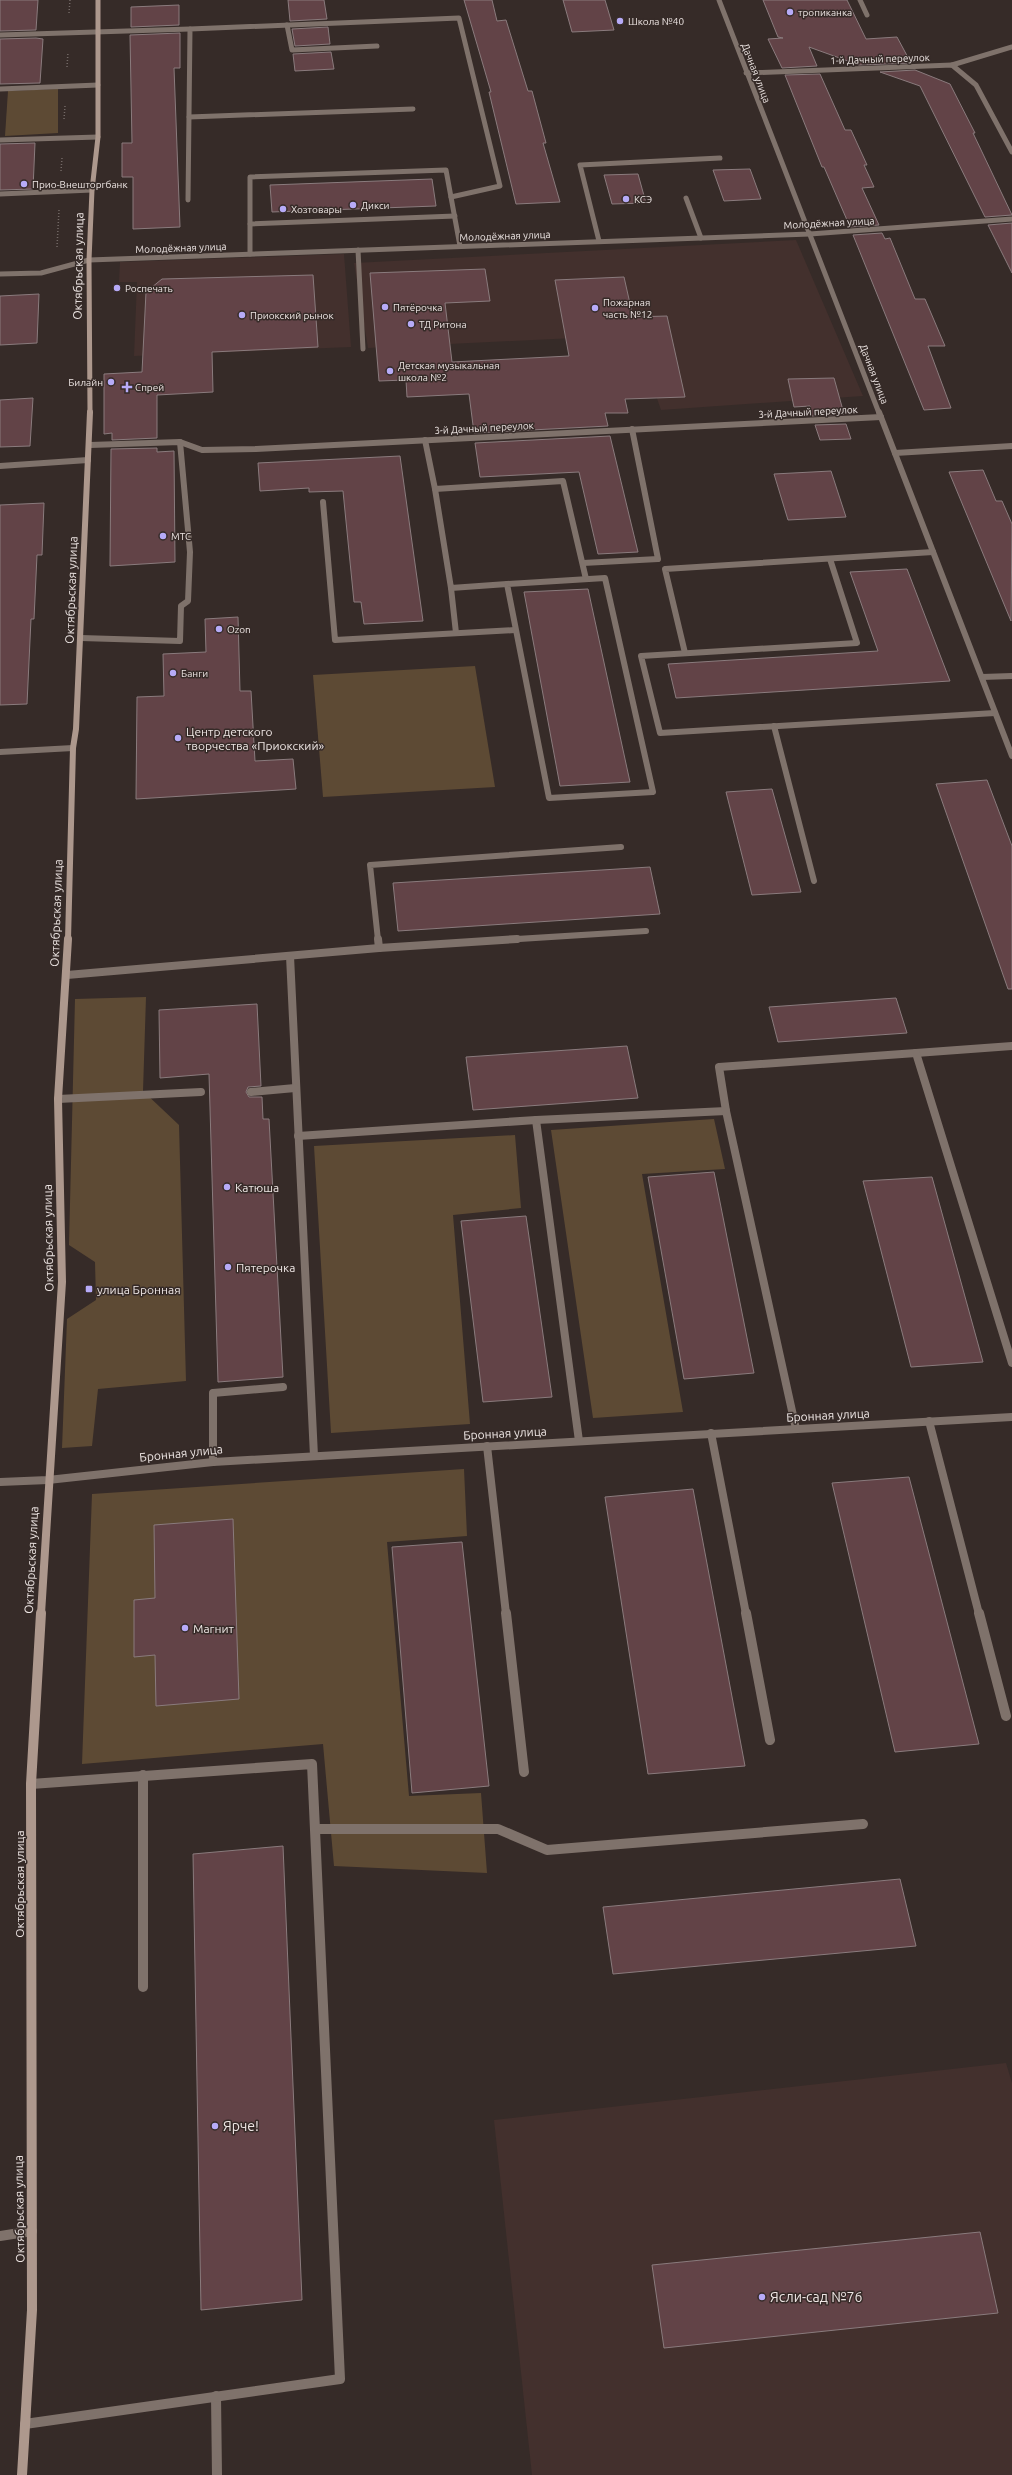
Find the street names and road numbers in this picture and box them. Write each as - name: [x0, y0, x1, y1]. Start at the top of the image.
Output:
- street label: Дачная улица: [740, 41, 772, 105]
- street label: 1-й Дачный переулок: [830, 52, 930, 66]
- street label: Октябрьская улица: [71, 212, 85, 320]
- street label: Молодёжная улица: [783, 215, 875, 231]
- street label: Молодёжная улица: [459, 229, 551, 243]
- street label: Молодёжная улица: [135, 241, 227, 255]
- street label: Дачная улица: [858, 342, 890, 406]
- street label: 3-й Дачный переулок: [758, 404, 858, 420]
- street label: 3-й Дачный переулок: [434, 420, 534, 436]
- street label: Октябрьская улица: [63, 536, 79, 644]
- street label: Октябрьская улица: [48, 859, 64, 967]
- street label: Октябрьская улица: [41, 1184, 55, 1292]
- street label: Бронная улица: [786, 1406, 870, 1424]
- street label: Бронная улица: [463, 1424, 547, 1442]
- street label: Бронная улица: [139, 1442, 223, 1464]
- street label: Октябрьская улица: [22, 1506, 40, 1614]
- street label: Октябрьская улица: [13, 1830, 26, 1938]
- street label: Октябрьская улица: [12, 2155, 26, 2263]

